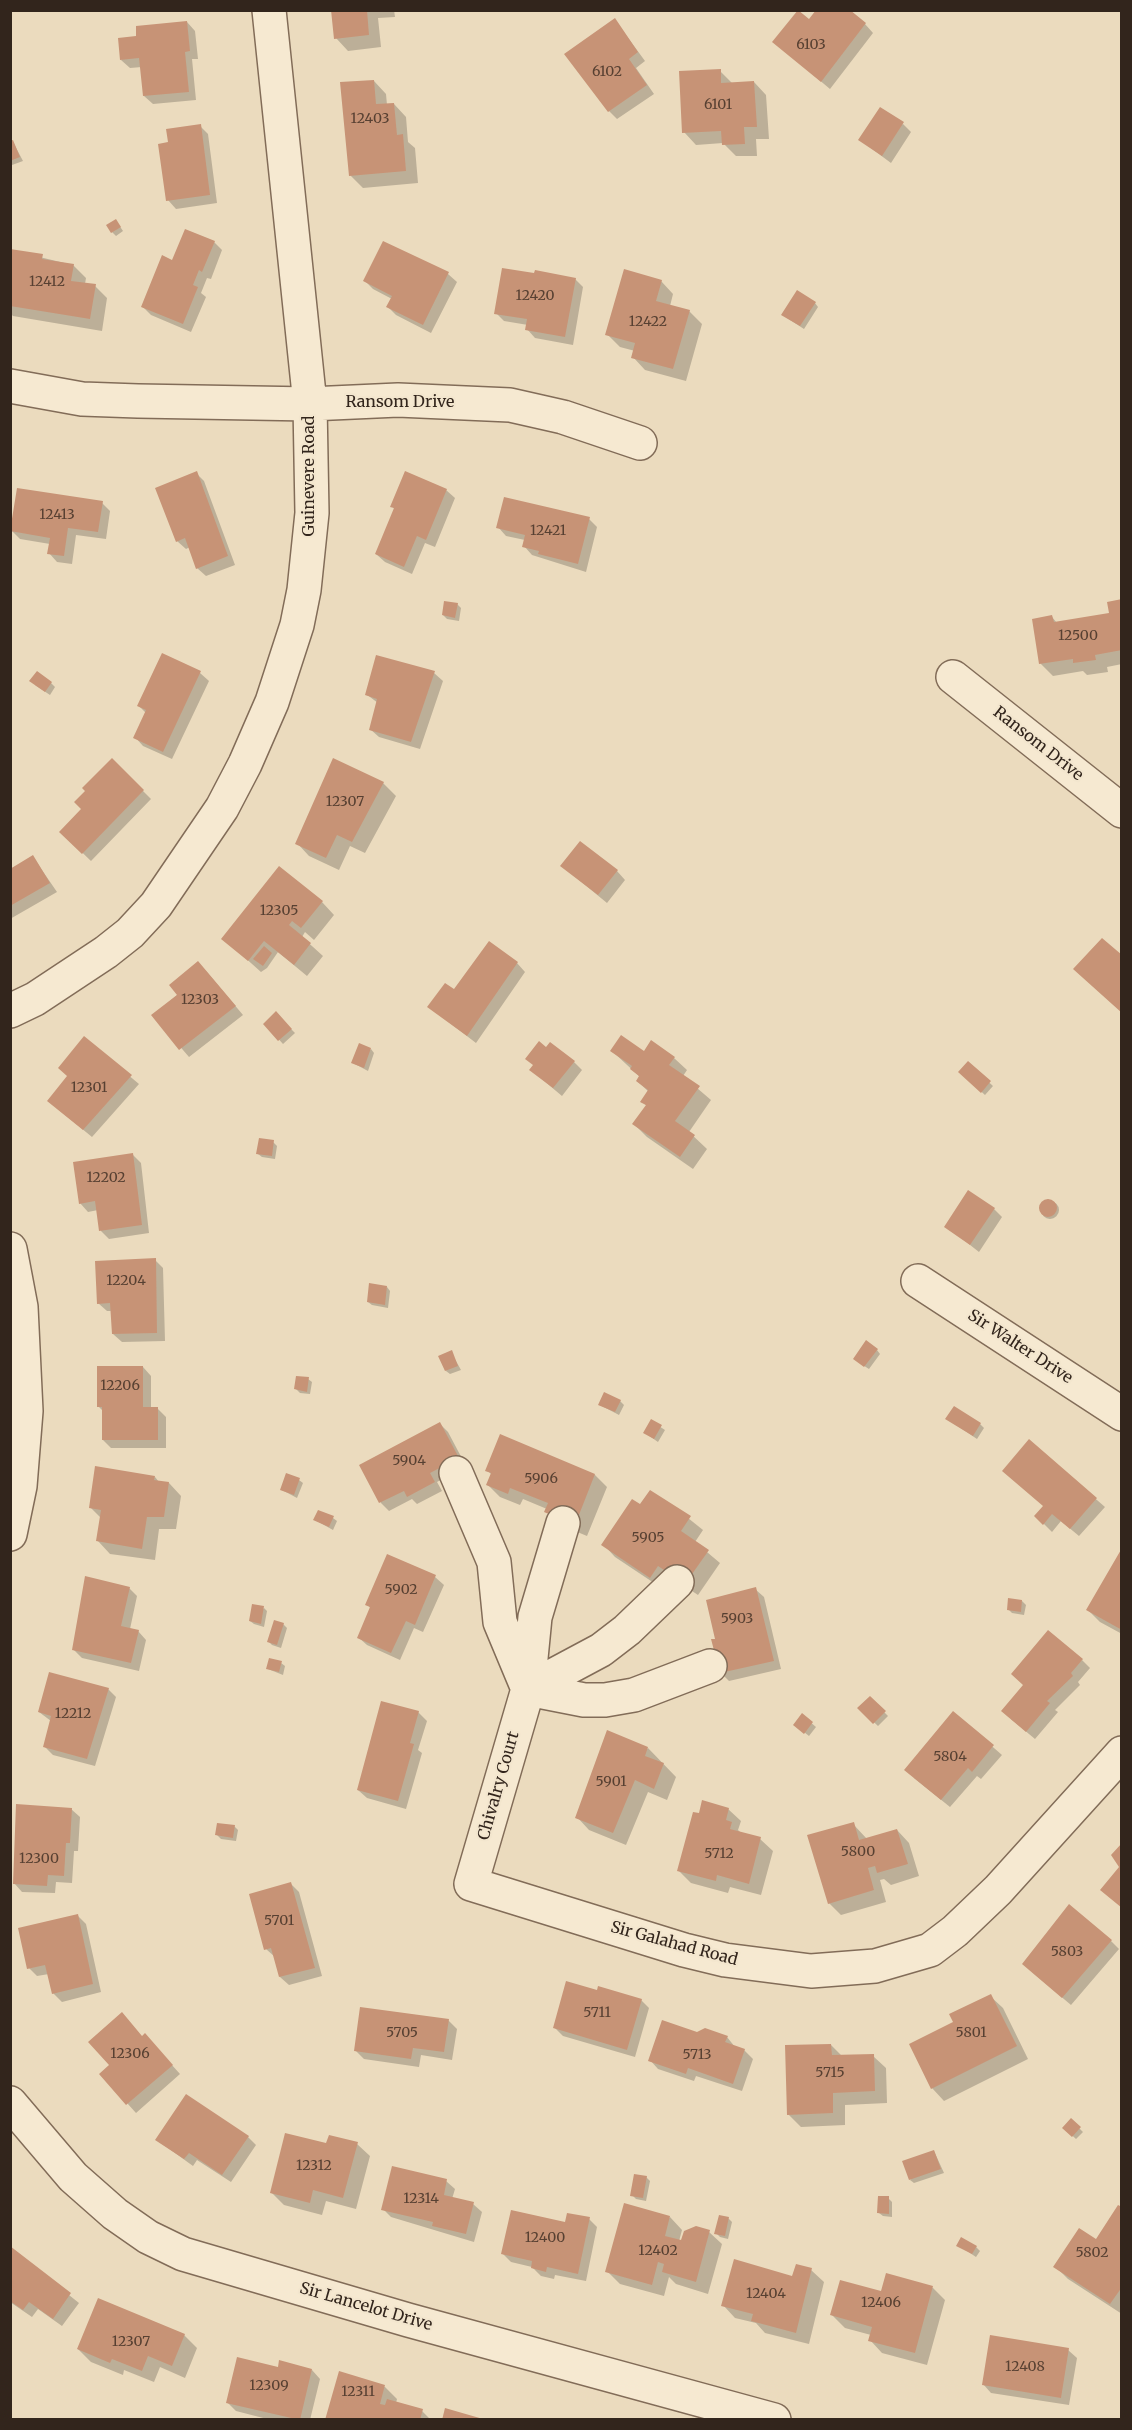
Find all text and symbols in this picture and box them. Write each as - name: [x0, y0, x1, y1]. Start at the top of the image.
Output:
- house number: 6103: [796, 37, 826, 53]
- house number: 6102: [592, 64, 622, 80]
- house number: 6101: [704, 97, 732, 113]
- house number: 12403: [351, 111, 389, 127]
- house number: 12412: [29, 274, 65, 290]
- house number: 12420: [515, 288, 555, 304]
- house number: 12422: [629, 314, 667, 330]
- street label: Ransom Drive: [346, 392, 454, 412]
- street label: Guinevere Road: [299, 416, 319, 536]
- house number: 12413: [39, 507, 75, 523]
- house number: 12421: [530, 523, 566, 539]
- house number: 12500: [1058, 628, 1098, 644]
- street label: Ransom Drive: [989, 703, 1087, 785]
- house number: 12307: [326, 794, 364, 810]
- house number: 12305: [260, 903, 298, 919]
- house number: 12303: [181, 992, 219, 1008]
- house number: 12301: [71, 1080, 107, 1096]
- house number: 12202: [86, 1170, 126, 1186]
- house number: 12204: [106, 1273, 146, 1289]
- street label: Sir Walter Drive: [964, 1306, 1076, 1388]
- house number: 12206: [100, 1378, 140, 1394]
- house number: 5904: [392, 1453, 426, 1469]
- house number: 5906: [524, 1471, 558, 1487]
- house number: 5905: [631, 1530, 665, 1546]
- house number: 5902: [384, 1582, 418, 1598]
- house number: 5903: [721, 1611, 753, 1627]
- house number: 12212: [55, 1706, 91, 1722]
- street label: Chivalry Court: [474, 1729, 524, 1843]
- house number: 5804: [933, 1749, 967, 1765]
- house number: 5901: [595, 1774, 627, 1790]
- house number: 5800: [841, 1844, 875, 1860]
- house number: 5712: [704, 1846, 734, 1862]
- house number: 12300: [19, 1851, 59, 1867]
- house number: 5701: [264, 1913, 294, 1929]
- street label: Sir Galahad Road: [608, 1918, 740, 1970]
- house number: 5803: [1051, 1944, 1083, 1960]
- house number: 5711: [583, 2005, 611, 2021]
- house number: 5705: [386, 2025, 418, 2041]
- house number: 5801: [955, 2025, 987, 2041]
- house number: 12306: [110, 2046, 150, 2062]
- house number: 5713: [682, 2047, 712, 2063]
- house number: 5715: [815, 2065, 845, 2081]
- house number: 12312: [296, 2158, 332, 2174]
- house number: 12314: [403, 2191, 439, 2207]
- house number: 12400: [525, 2230, 565, 2246]
- house number: 12402: [638, 2243, 678, 2259]
- house number: 5802: [1075, 2245, 1109, 2261]
- street label: Sir Lancelot Drive: [297, 2279, 435, 2335]
- house number: 12404: [746, 2286, 786, 2302]
- house number: 12406: [861, 2295, 901, 2311]
- house number: 12307: [112, 2334, 150, 2350]
- house number: 12408: [1005, 2359, 1045, 2375]
- house number: 12309: [249, 2378, 289, 2394]
- house number: 12311: [341, 2384, 375, 2400]

